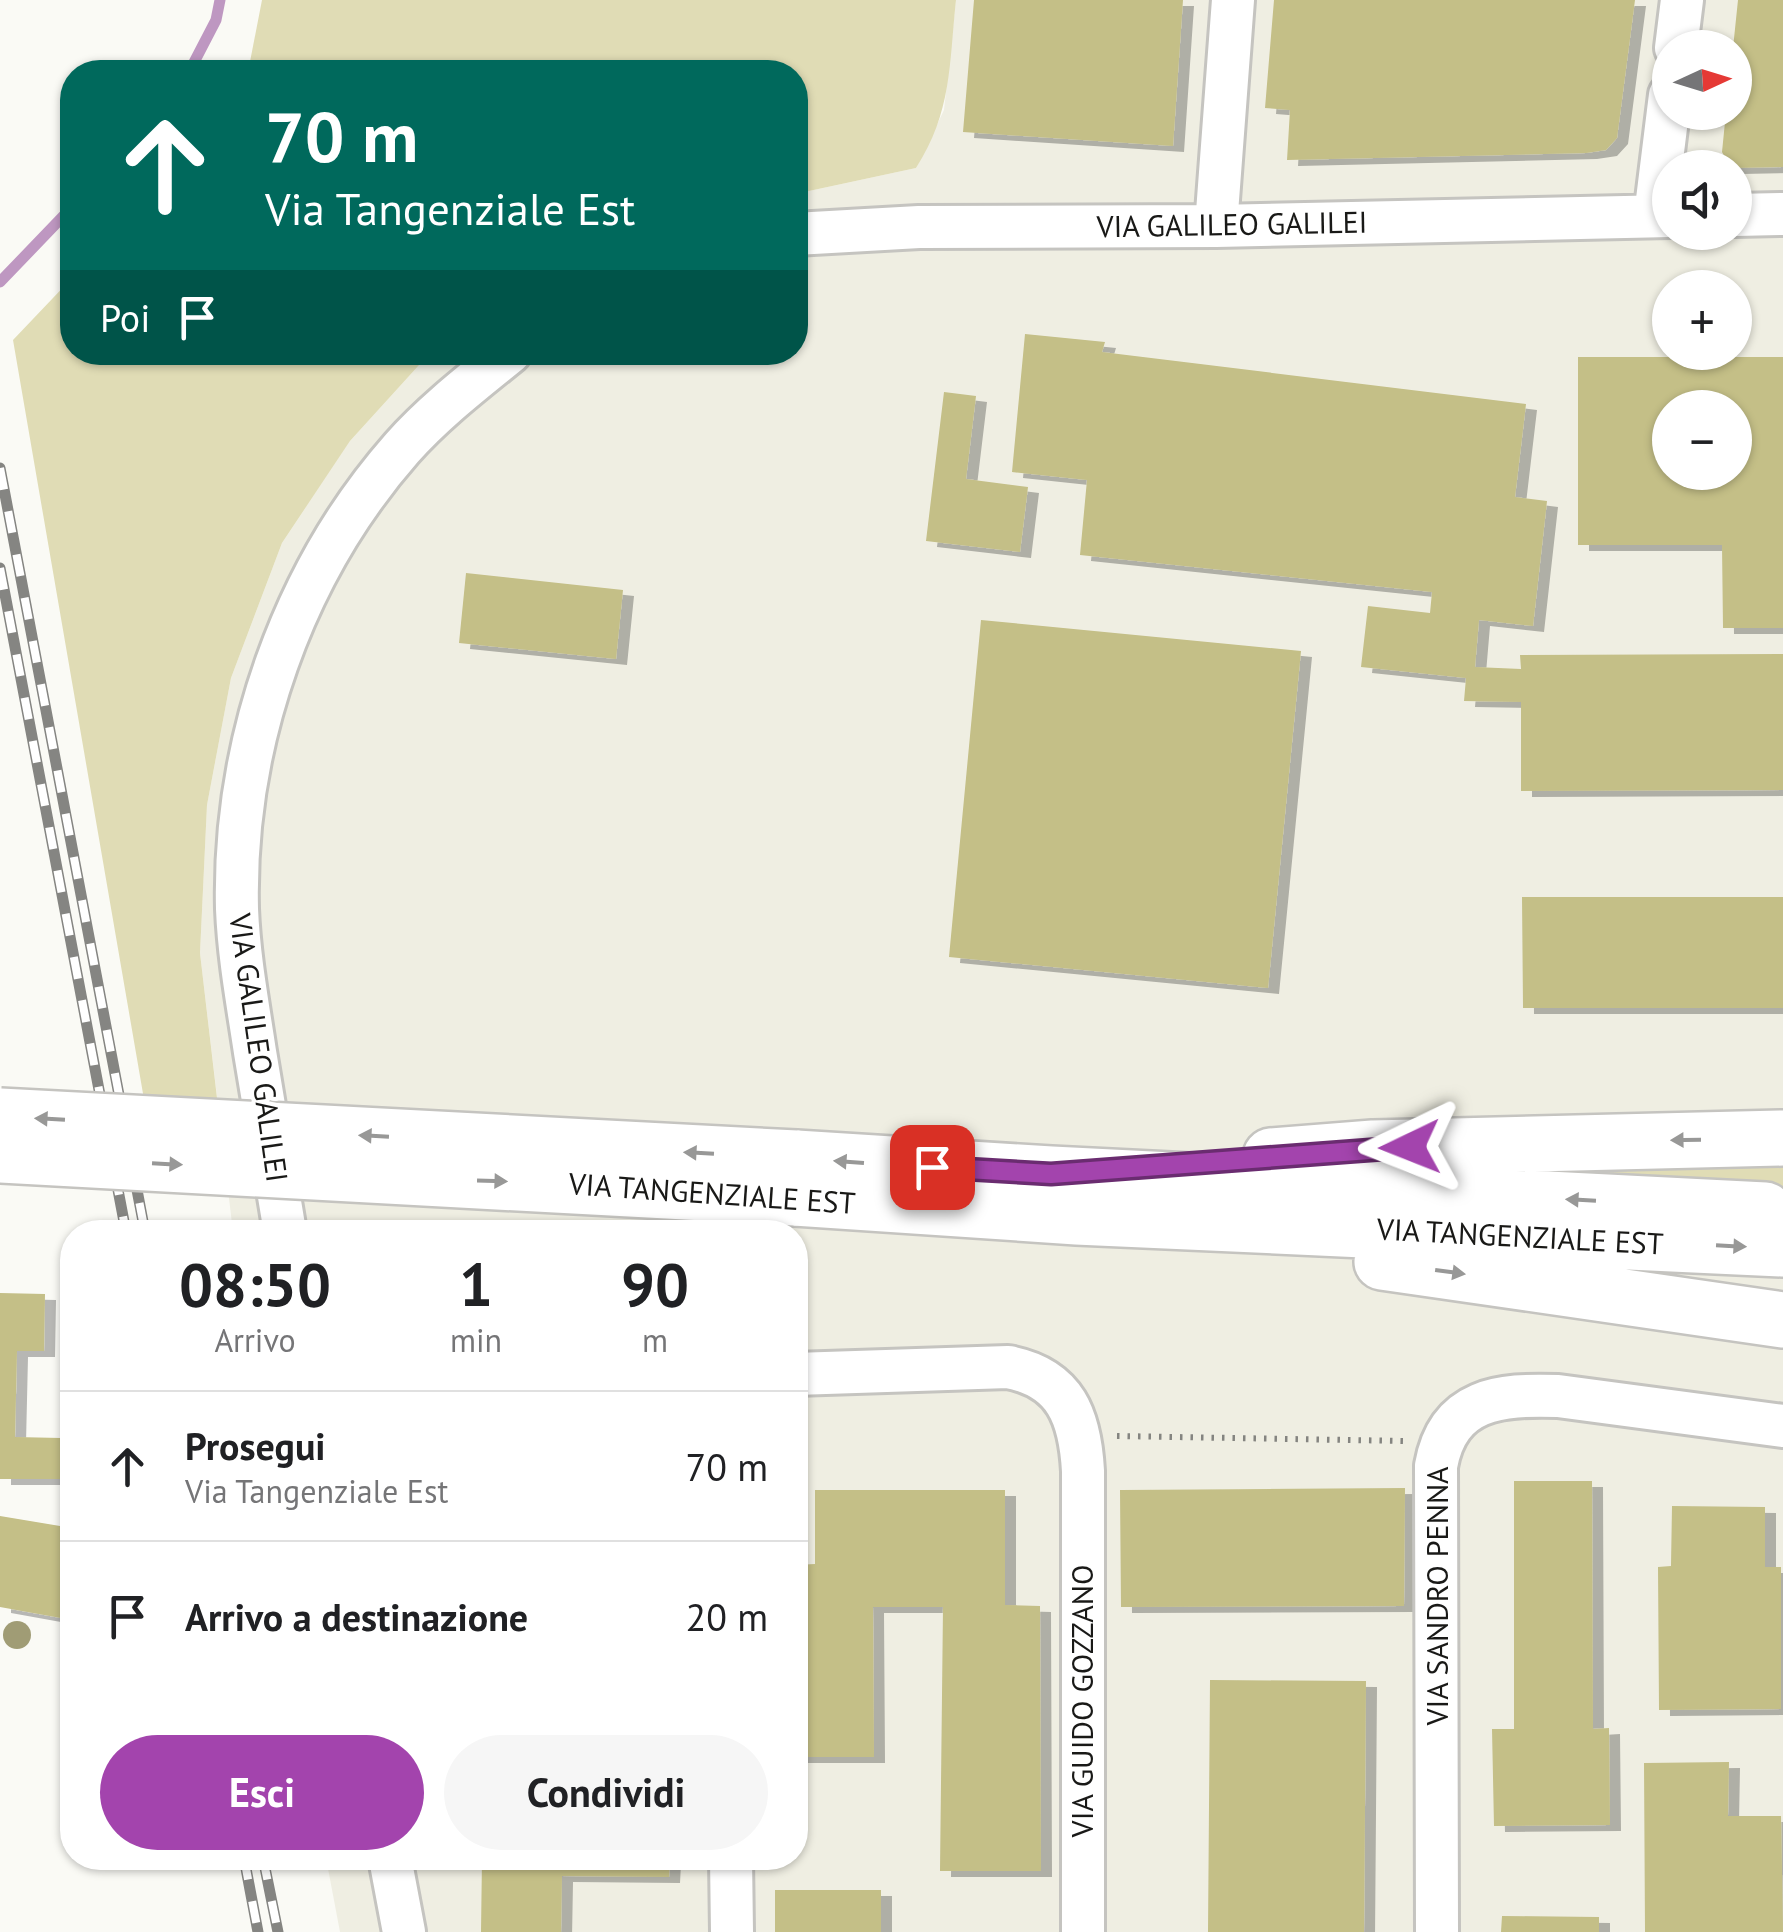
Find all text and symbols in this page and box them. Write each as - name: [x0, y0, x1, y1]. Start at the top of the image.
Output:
- north arrow: [1652, 30, 1752, 130]
- map controls: [1652, 30, 1752, 490]
- text: 70 m: [265, 91, 418, 181]
- icon: ahead: [100, 100, 230, 230]
- button: sound: [1652, 150, 1752, 250]
- text: Via Tangenziale Est: [265, 179, 635, 237]
- street label: VIA GALILEO GALILEI: [1095, 202, 1368, 245]
- button: +: [1652, 270, 1752, 370]
- icon: arrive: [170, 290, 225, 345]
- text: Poi: [100, 293, 150, 342]
- button: −: [1652, 390, 1752, 490]
- street label: VIA GALILEO GALILEI: [221, 910, 298, 1185]
- position arrow: [1358, 1095, 1462, 1199]
- one-way arrow: [33, 1111, 65, 1127]
- pin: [890, 1125, 975, 1210]
- one-way arrow: [358, 1128, 390, 1144]
- one-way arrow: [1669, 1133, 1701, 1149]
- icon: arrive: [905, 1140, 960, 1195]
- one-way arrow: [682, 1145, 714, 1161]
- one-way arrow: [833, 1153, 865, 1169]
- one-way arrow: [152, 1156, 184, 1172]
- street label: VIA TANGENZIALE EST: [567, 1163, 857, 1222]
- one-way arrow: [476, 1173, 508, 1189]
- one-way arrow: [1564, 1192, 1596, 1208]
- street label: VIA TANGENZIALE EST: [1375, 1208, 1665, 1263]
- one-way arrow: [1715, 1238, 1747, 1254]
- text: 08:50: [179, 1245, 331, 1323]
- text: 1: [459, 1245, 493, 1323]
- text: 90: [621, 1245, 689, 1323]
- one-way arrow: [1435, 1264, 1467, 1280]
- text: Arrivo: [214, 1319, 296, 1361]
- text: min: [450, 1319, 502, 1361]
- text: m: [642, 1319, 668, 1361]
- text: Prosegui: [185, 1421, 326, 1470]
- icon: ahead: [100, 1439, 155, 1494]
- text: 70 m: [686, 1442, 768, 1491]
- street label: VIA SANDRO PENNA: [1417, 1466, 1456, 1727]
- text: Via Tangenziale Est: [185, 1470, 448, 1512]
- street label: VIA GUIDO GOZZANO: [1062, 1565, 1101, 1838]
- icon: arrive: [100, 1589, 155, 1644]
- text: Arrivo a destinazione: [185, 1592, 528, 1641]
- text: 20 m: [686, 1592, 768, 1641]
- button: Esci: [100, 1735, 424, 1850]
- button: Condividi: [444, 1735, 768, 1850]

